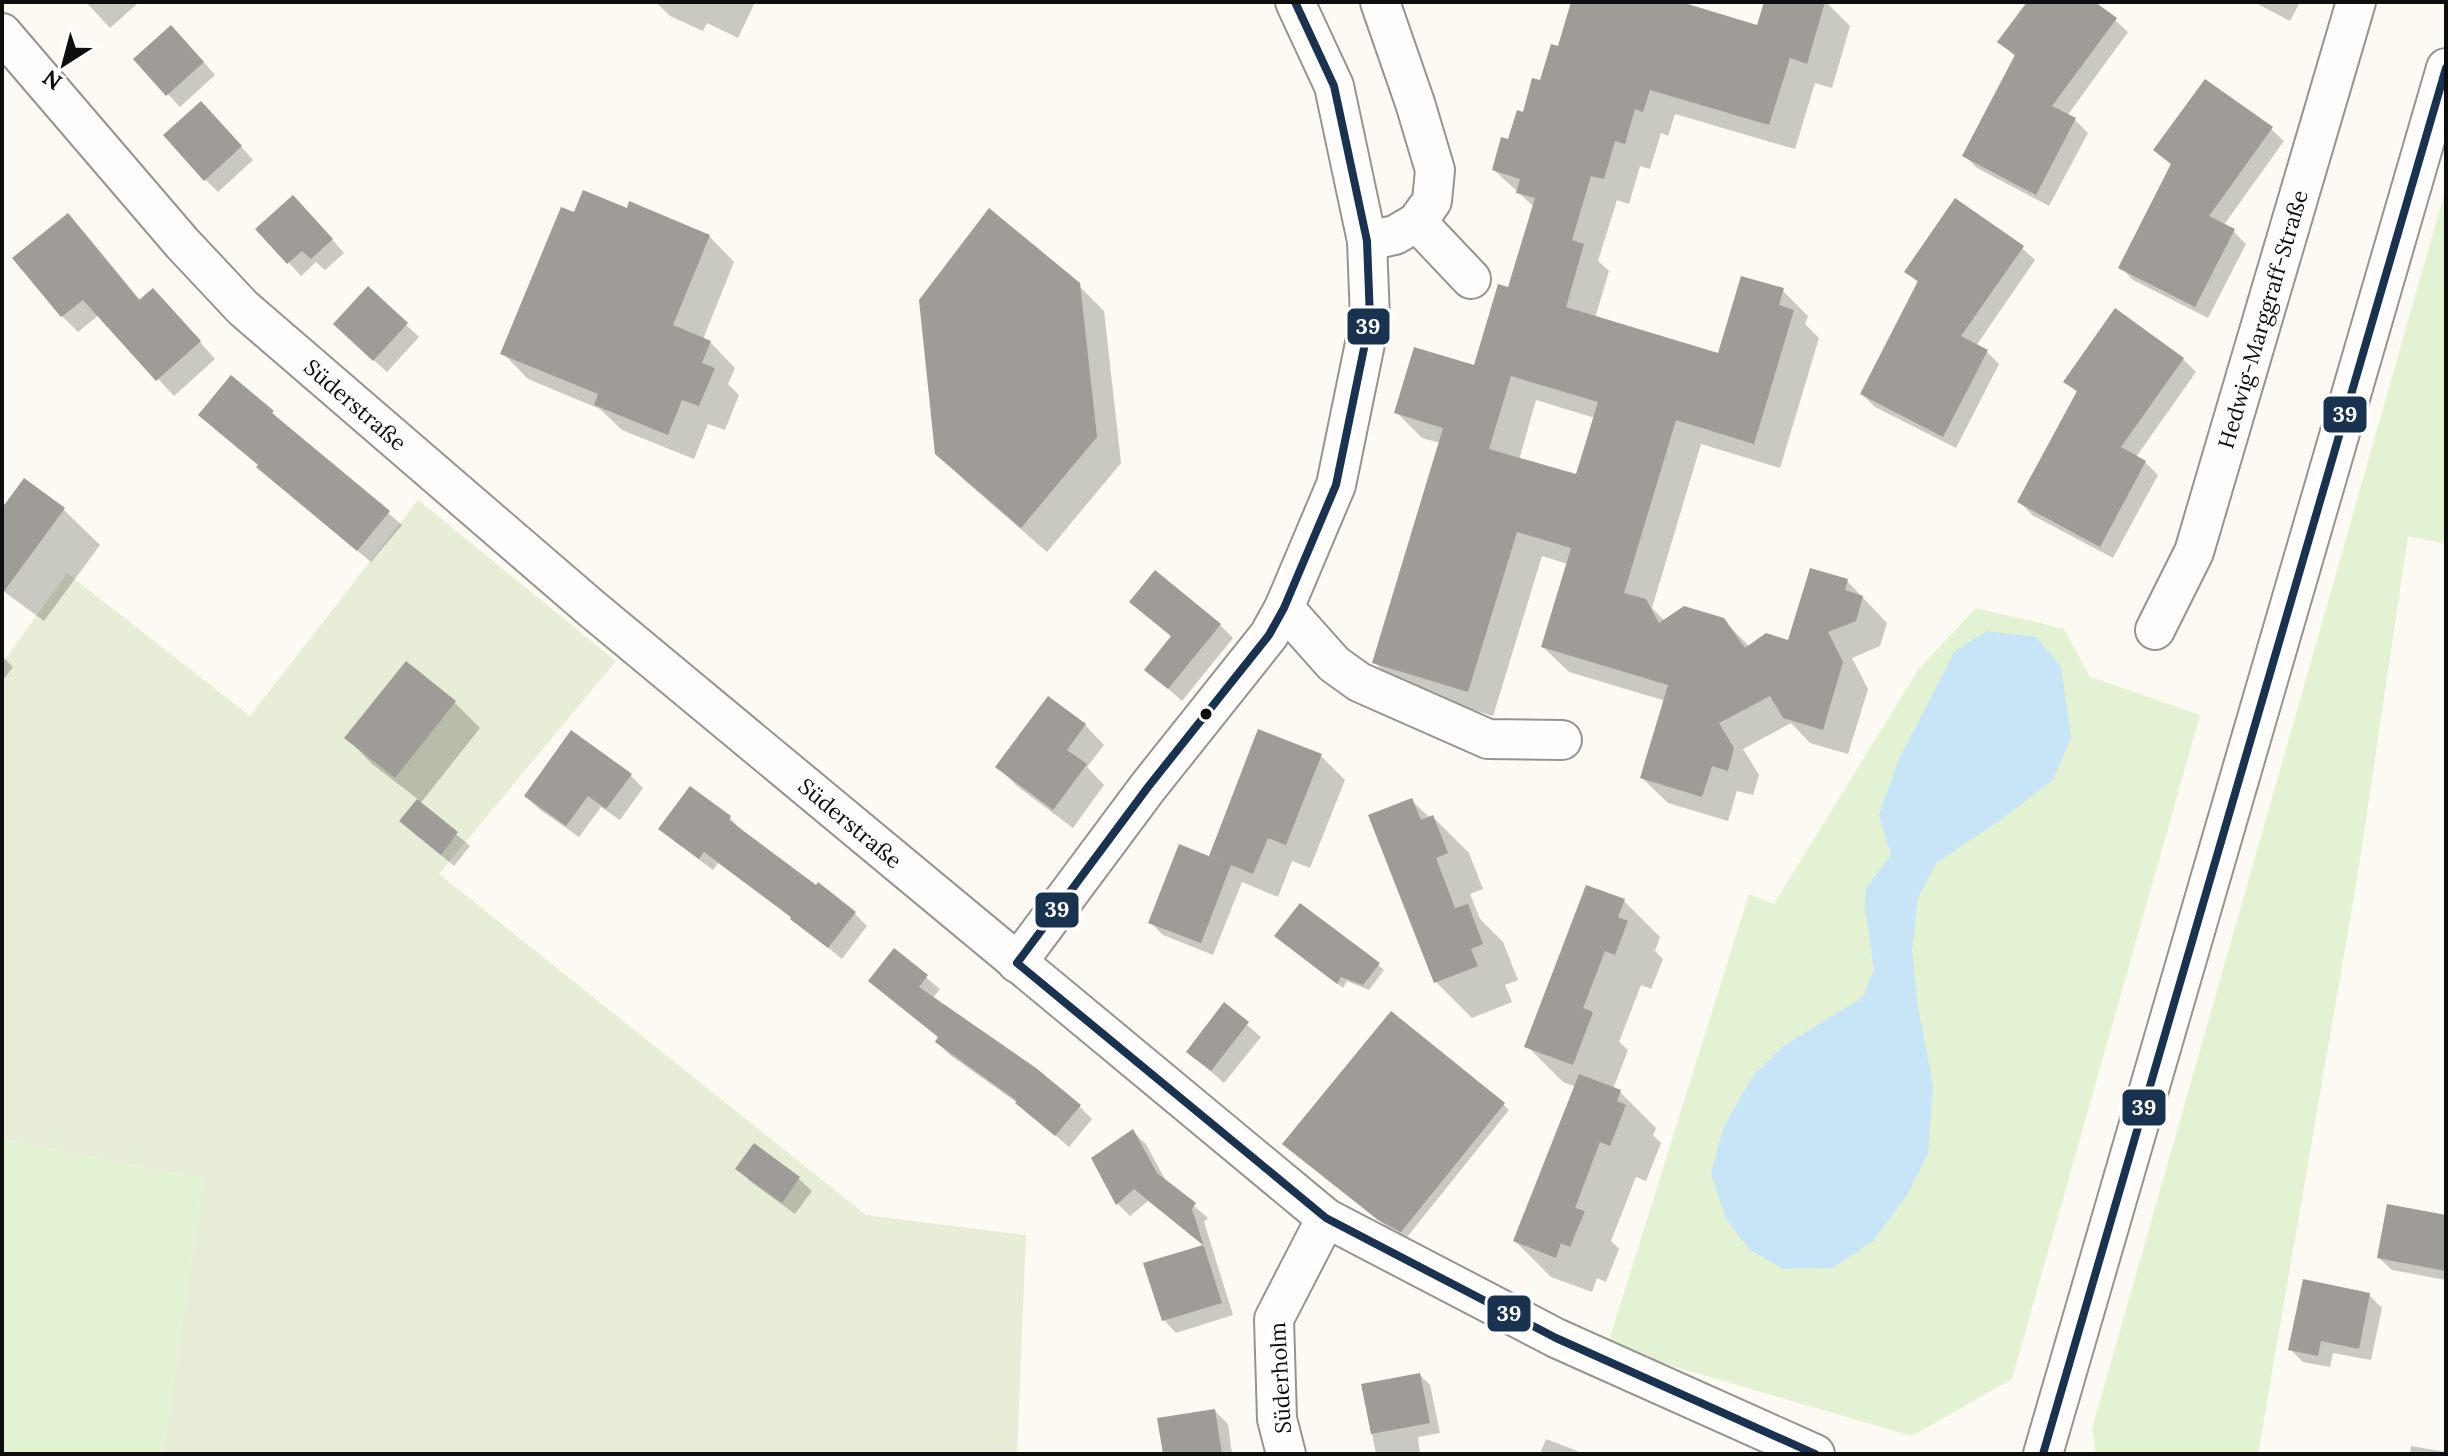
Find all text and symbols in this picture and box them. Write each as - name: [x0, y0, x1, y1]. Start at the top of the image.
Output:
- north arrow: [24, 24, 104, 104]
- text: N: [37, 64, 67, 97]
- street label: Hedwig-Marggraff-Straße: [2211, 187, 2314, 452]
- line badge: 39: [1346, 307, 1391, 346]
- text: 39: [1356, 312, 1381, 340]
- street label: Süderstraße: [298, 353, 412, 457]
- line badge: 39: [2322, 395, 2368, 434]
- text: 39: [2333, 400, 2358, 428]
- unlabelled marker: [1198, 706, 1214, 722]
- street label: Süderstraße: [793, 772, 908, 874]
- line badge: 39: [1034, 891, 1080, 929]
- text: 39: [1045, 895, 1070, 923]
- line badge: 39: [2121, 1088, 2167, 1127]
- text: 39: [2132, 1093, 2157, 1121]
- line badge: 39: [1486, 1294, 1532, 1333]
- text: 39: [1497, 1299, 1522, 1327]
- street label: Süderholm: [1263, 1321, 1297, 1435]

